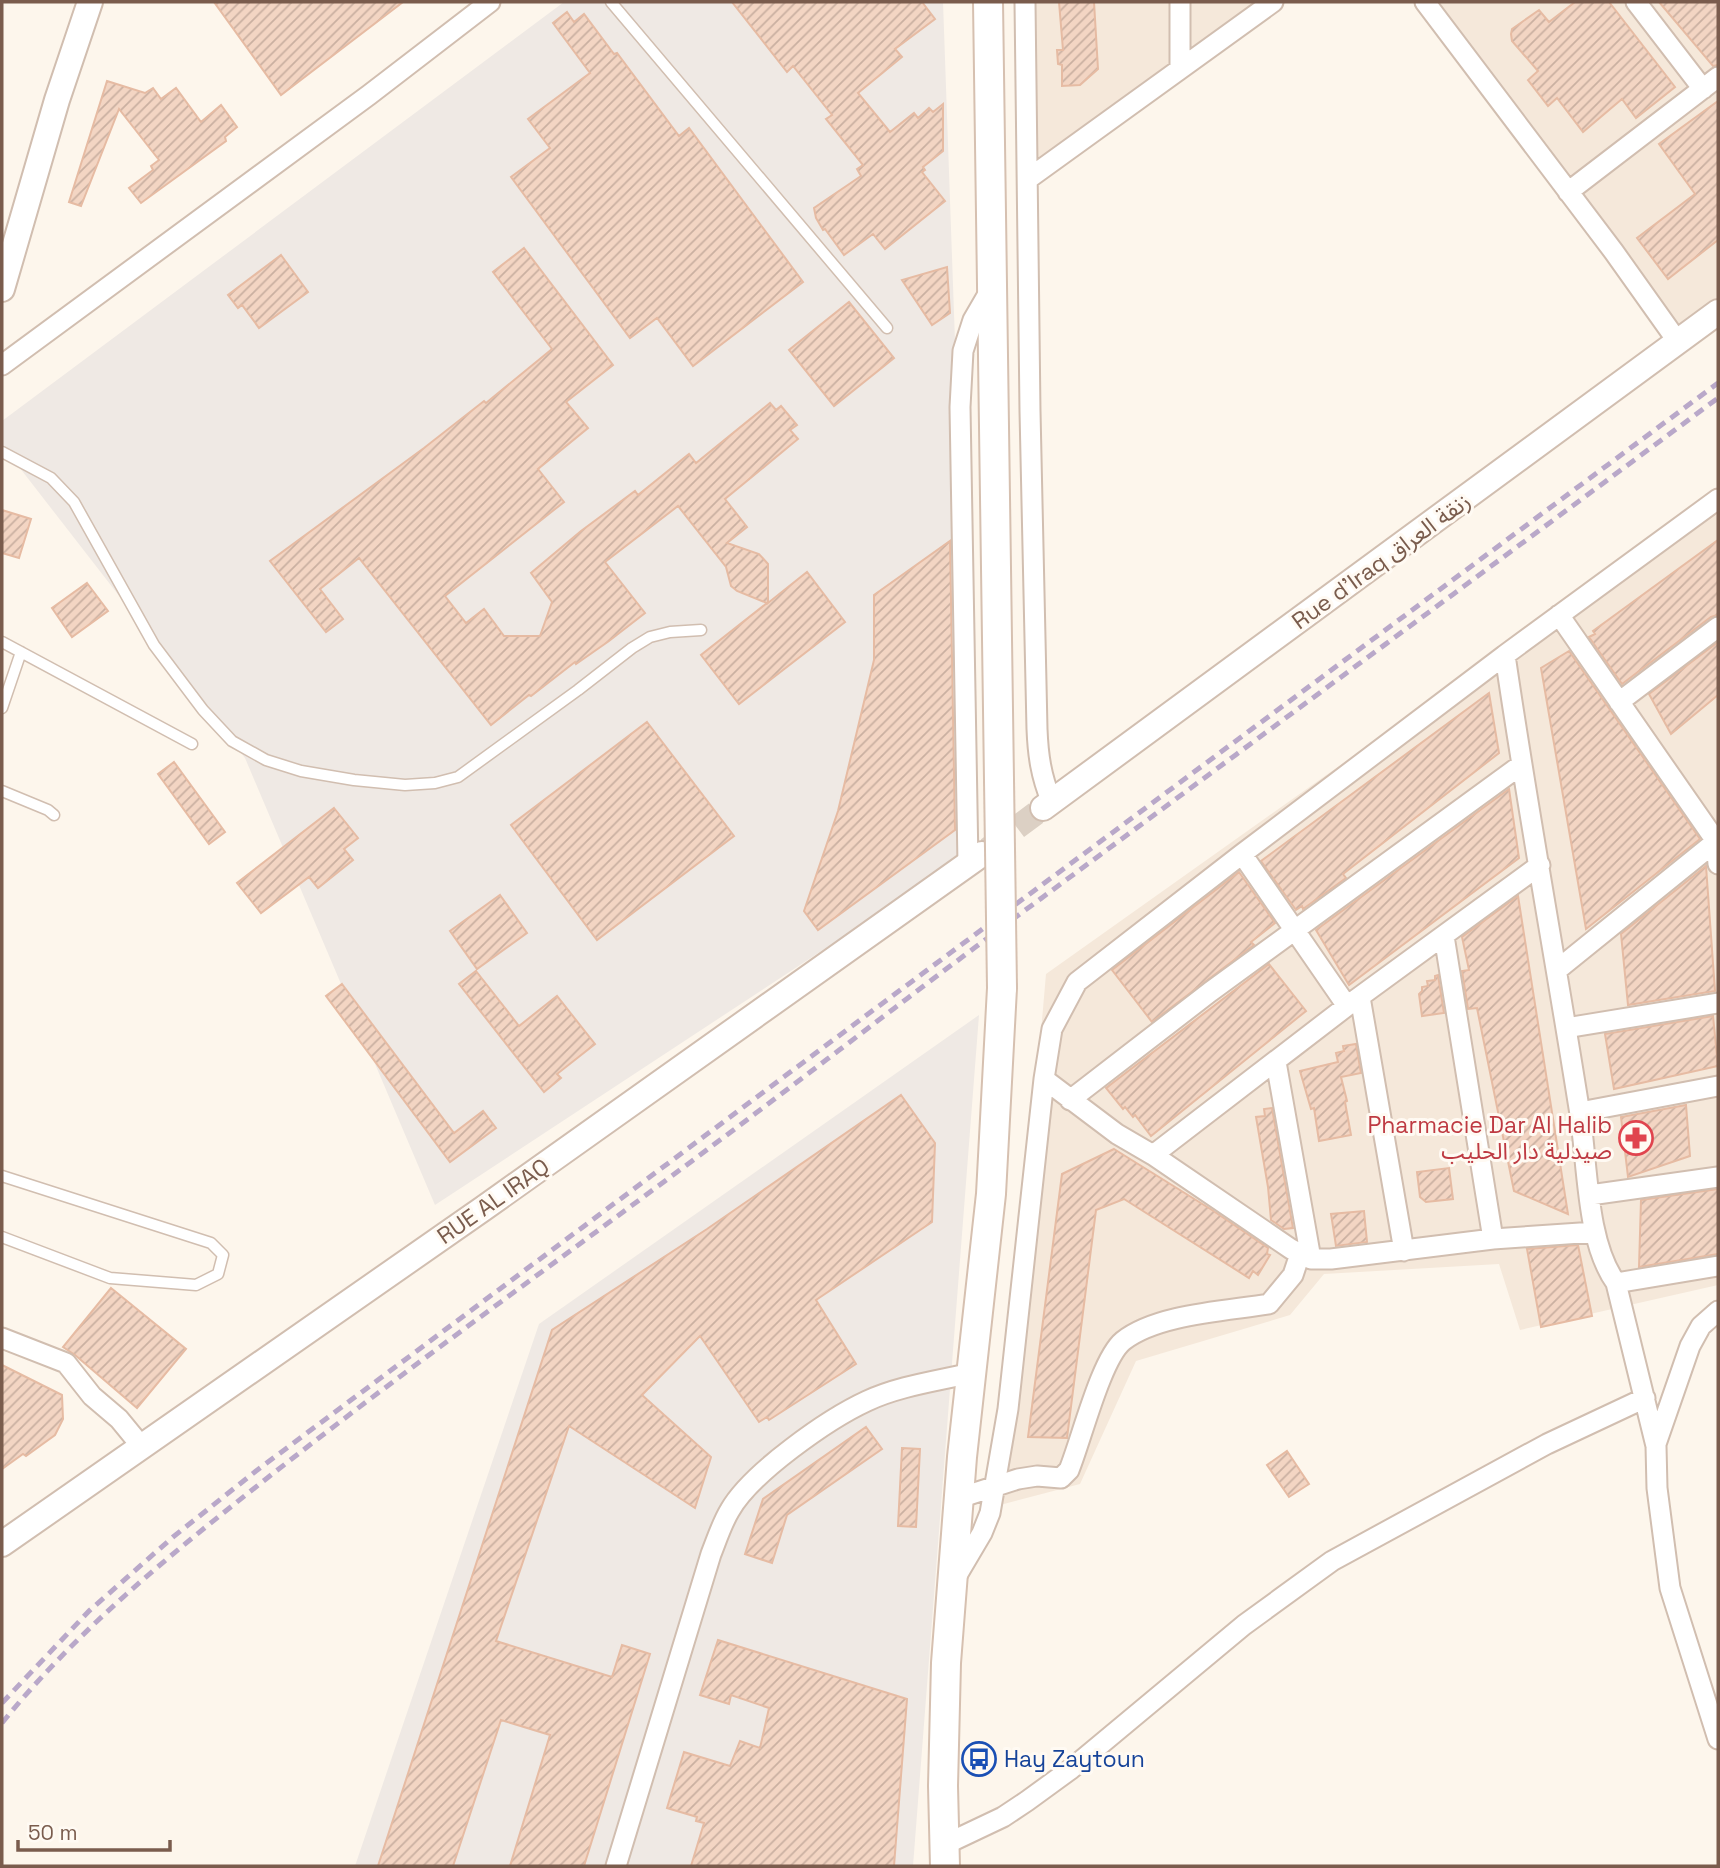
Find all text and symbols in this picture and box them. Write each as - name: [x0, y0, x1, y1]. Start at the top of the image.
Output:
- street label: Rue d'Iraq زنقة العراق: [1286, 486, 1476, 636]
- place label: Pharmacie Dar Al Halib صيدلية دار الحليب: [1367, 1110, 1612, 1166]
- pharmacy icon: Pharmacie Dar Al Halib صيدلية دار الحليب: [1617, 1119, 1655, 1157]
- street label: RUE AL IRAQ: [431, 1151, 555, 1251]
- bus stop icon: Hay Zaytoun: [960, 1740, 998, 1778]
- place label: Hay Zaytoun: [1004, 1744, 1145, 1774]
- scale bar: [18, 1808, 170, 1852]
- text: 50 m: [28, 1819, 78, 1846]

